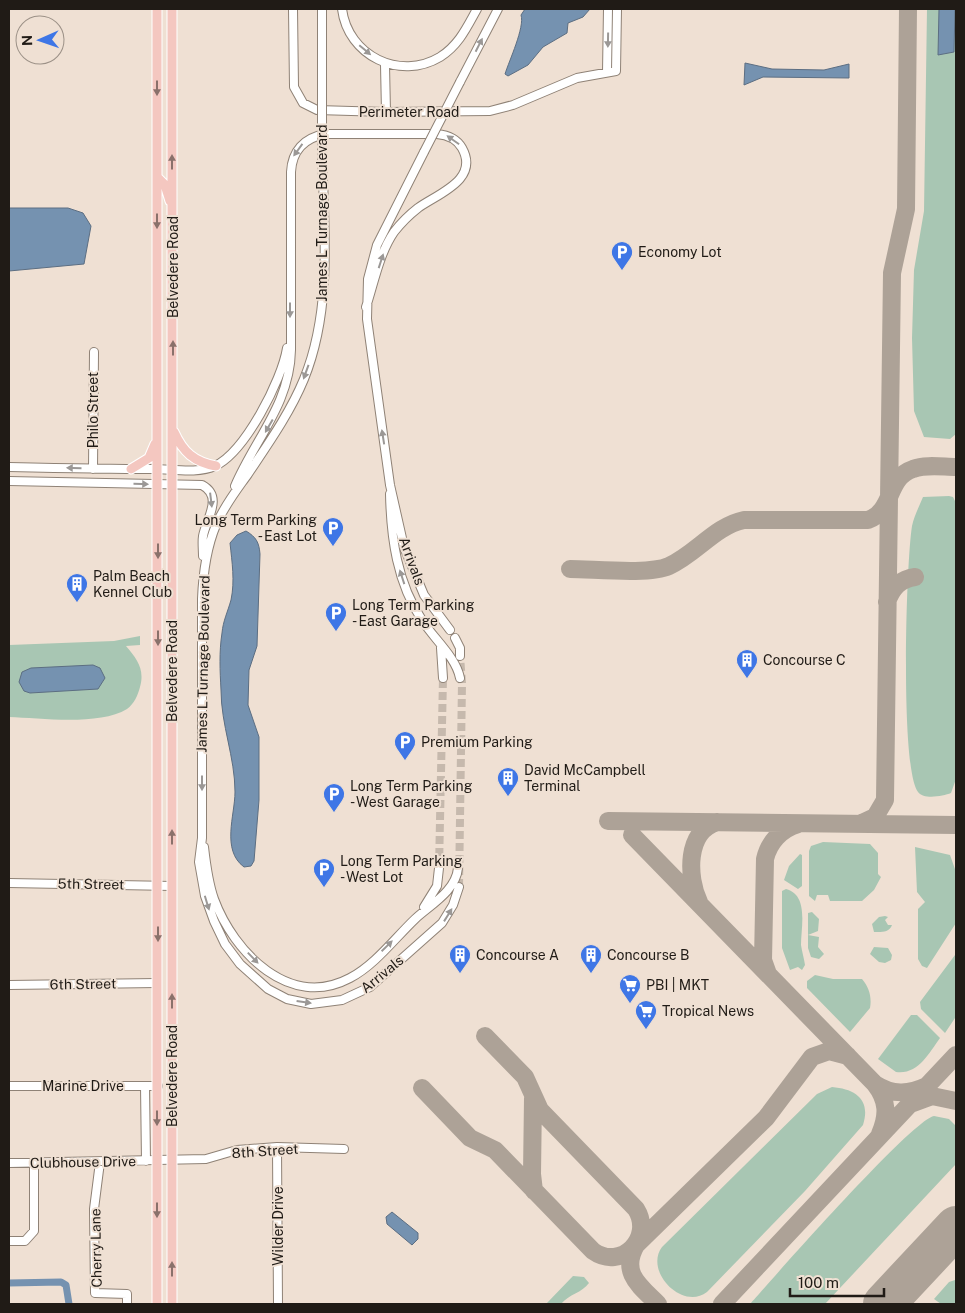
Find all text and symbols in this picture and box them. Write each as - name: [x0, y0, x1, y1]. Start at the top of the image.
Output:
- north arrow: [15, 15, 65, 65]
- one-way arrow: [603, 33, 611, 49]
- text: N: [19, 35, 35, 46]
- one-way arrow: [475, 38, 483, 53]
- one-way arrow: [358, 45, 371, 56]
- one-way arrow: [153, 80, 161, 96]
- street label: Perimeter Road: [359, 104, 459, 120]
- street label: James L Turnage Boulevard: [314, 124, 330, 302]
- one-way arrow: [446, 135, 460, 145]
- one-way arrow: [293, 143, 303, 157]
- one-way arrow: [168, 153, 176, 169]
- one-way arrow: [153, 214, 161, 230]
- street label: Belvedere Road: [165, 216, 181, 318]
- parking icon: Economy Lot: [610, 240, 634, 271]
- place label: Economy Lot: [638, 244, 722, 260]
- one-way arrow: [377, 253, 385, 268]
- one-way arrow: [286, 303, 294, 319]
- one-way arrow: [169, 340, 177, 356]
- one-way arrow: [302, 365, 310, 380]
- street label: Philo Street: [85, 372, 101, 448]
- one-way arrow: [264, 419, 273, 432]
- one-way arrow: [379, 428, 387, 444]
- one-way arrow: [66, 464, 82, 472]
- one-way arrow: [133, 481, 149, 489]
- one-way arrow: [207, 493, 215, 509]
- place label: Long Term Parking - East Lot: [195, 512, 317, 544]
- parking icon: Long Term Parking - East Lot: [321, 516, 345, 547]
- street label: Arrivals: [396, 535, 428, 587]
- one-way arrow: [154, 543, 162, 559]
- place label: Palm Beach Kennel Club: [93, 568, 172, 600]
- one-way arrow: [397, 570, 405, 585]
- building icon: Palm Beach Kennel Club: [65, 572, 89, 603]
- street label: James L Turnage Boulevard: [193, 575, 213, 753]
- place label: Long Term Parking - East Garage: [352, 597, 475, 629]
- parking icon: Long Term Parking - East Garage: [324, 601, 348, 632]
- street label: Belvedere Road: [164, 620, 180, 722]
- one-way arrow: [154, 630, 162, 646]
- building icon: Concourse C: [735, 648, 759, 679]
- place label: Concourse C: [763, 652, 846, 668]
- parking icon: Premium Parking: [393, 730, 417, 761]
- place label: Premium Parking: [421, 734, 533, 750]
- place label: David McCampbell Terminal: [524, 762, 646, 794]
- building icon: David McCampbell Terminal: [496, 766, 520, 797]
- one-way arrow: [198, 775, 206, 791]
- place label: Long Term Parking - West Garage: [350, 778, 473, 810]
- parking icon: Long Term Parking - West Garage: [322, 782, 346, 813]
- one-way arrow: [168, 829, 176, 845]
- place label: Long Term Parking - West Lot: [340, 853, 463, 885]
- parking icon: Long Term Parking - West Lot: [312, 857, 336, 888]
- street label: 5th Street: [57, 875, 125, 893]
- one-way arrow: [204, 895, 212, 910]
- one-way arrow: [443, 908, 452, 921]
- one-way arrow: [154, 927, 162, 943]
- one-way arrow: [380, 940, 392, 952]
- building icon: Concourse A: [448, 943, 472, 974]
- building icon: Concourse B: [579, 943, 603, 974]
- place label: Concourse A: [476, 947, 559, 963]
- place label: Concourse B: [607, 947, 689, 963]
- one-way arrow: [247, 952, 259, 964]
- street label: Arrivals: [357, 952, 407, 996]
- supermarket icon: PBI | MKT: [618, 973, 642, 1004]
- street label: 6th Street: [50, 975, 116, 993]
- place label: PBI | MKT: [646, 977, 709, 993]
- one-way arrow: [168, 992, 176, 1008]
- one-way arrow: [296, 999, 312, 1007]
- supermarket icon: Tropical News: [634, 999, 658, 1030]
- place label: Tropical News: [662, 1003, 754, 1019]
- street label: Belvedere Road: [164, 1025, 180, 1127]
- street label: Marine Drive: [42, 1078, 124, 1094]
- one-way arrow: [153, 1110, 161, 1126]
- street label: 8th Street: [231, 1141, 299, 1161]
- street label: Clubhouse Drive: [30, 1153, 136, 1171]
- street label: Wilder Drive: [270, 1186, 286, 1266]
- one-way arrow: [153, 1202, 161, 1218]
- street label: Cherry Lane: [87, 1208, 105, 1288]
- one-way arrow: [168, 1261, 176, 1277]
- scale bar: [790, 1266, 884, 1298]
- text: 100 m: [798, 1274, 839, 1291]

